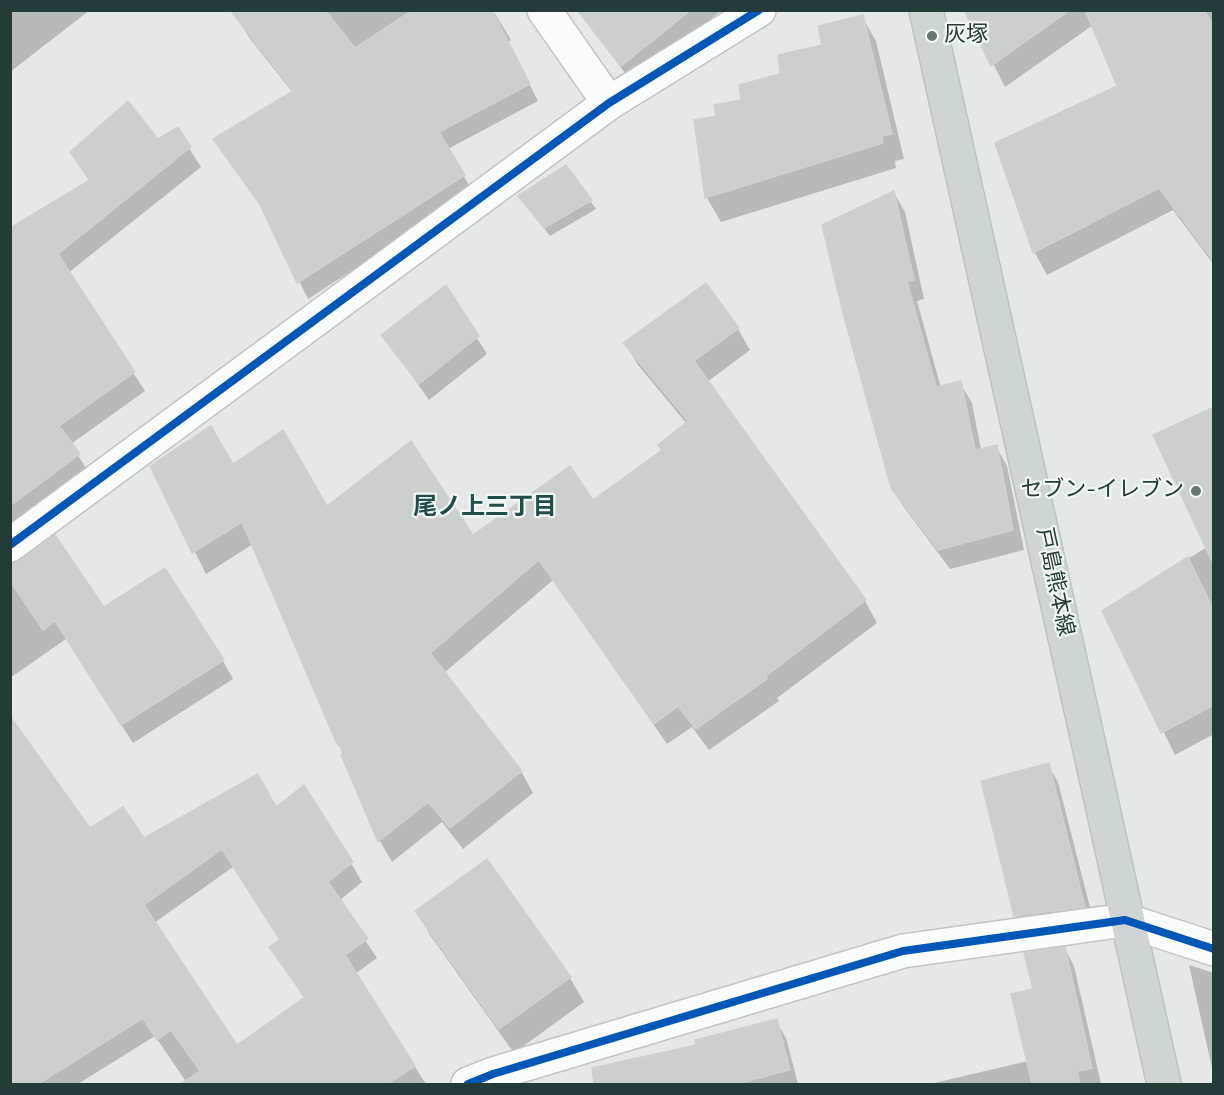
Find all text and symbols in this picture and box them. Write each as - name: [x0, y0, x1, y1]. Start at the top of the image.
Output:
- place label: 灰塚: [944, 23, 988, 49]
- marker: 灰塚: [925, 29, 939, 43]
- place label: セブン-イレブン: [1020, 478, 1184, 504]
- marker: セブン-イレブン: [1189, 484, 1203, 498]
- district label: 尾ノ上三丁目: [413, 494, 557, 522]
- street label: 戸島熊本線: [1030, 525, 1078, 639]

